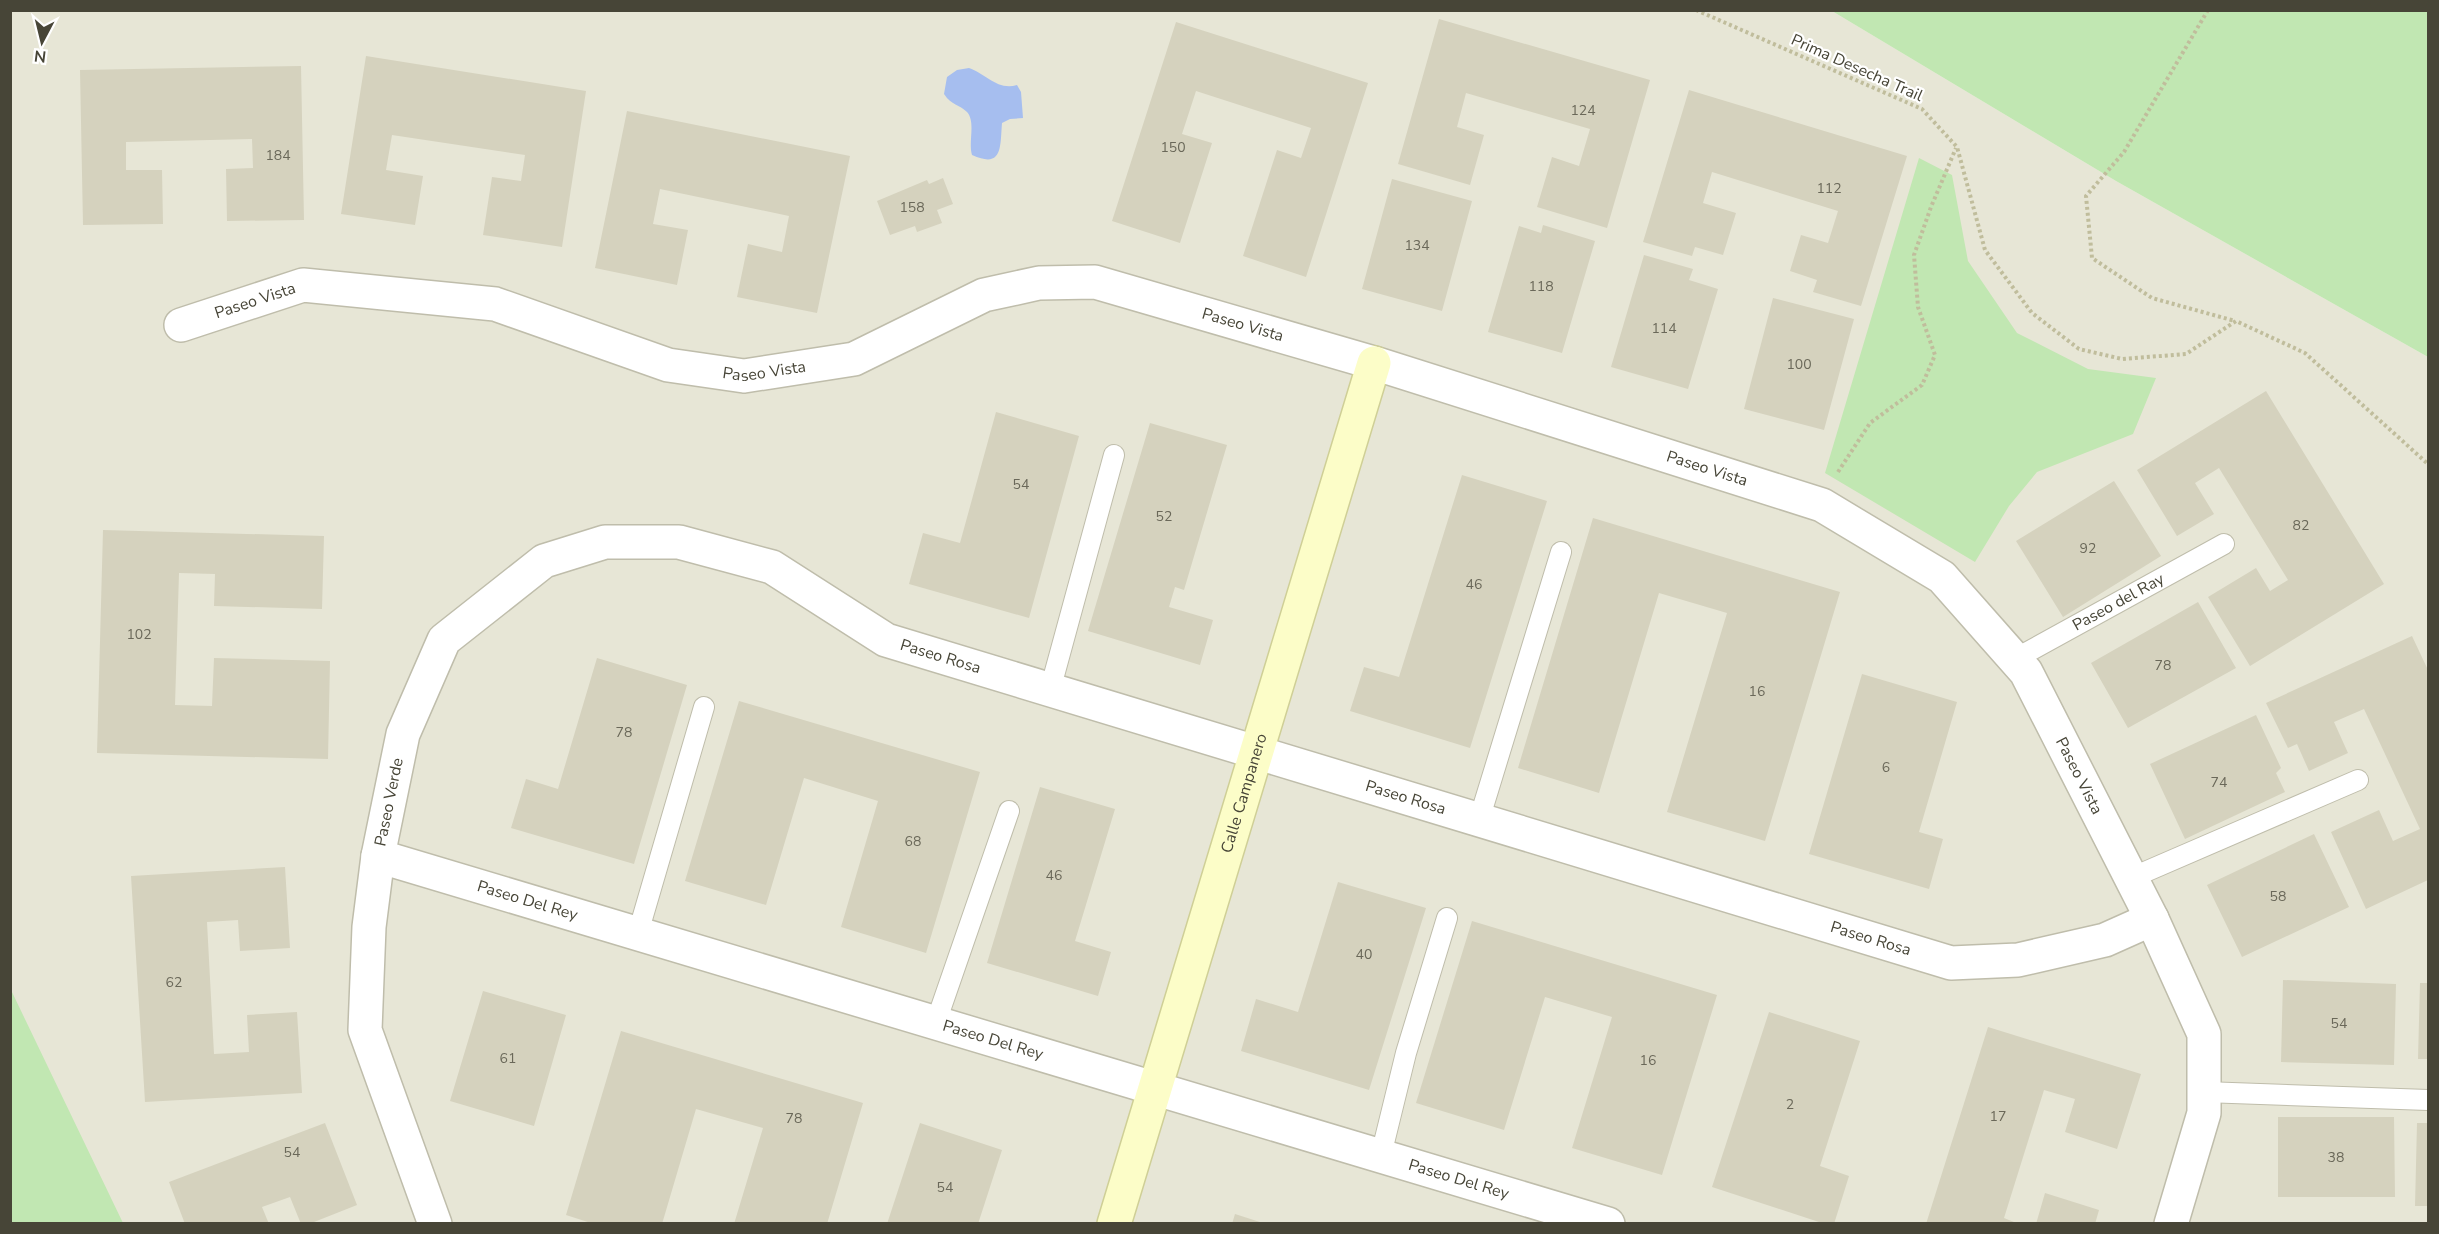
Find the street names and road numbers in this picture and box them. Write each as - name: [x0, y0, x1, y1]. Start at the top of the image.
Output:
- street label: Prima Desecha Trail: [1787, 29, 1927, 107]
- street label: Paseo Vista: [212, 277, 298, 324]
- street label: Paseo Vista: [1199, 303, 1286, 347]
- street label: Paseo Vista: [721, 356, 807, 387]
- street label: Paseo Vista: [1664, 445, 1750, 492]
- street label: Paseo del Ray: [2069, 568, 2169, 636]
- street label: Paseo Rosa: [898, 634, 984, 679]
- street label: Calle Campanero: [1216, 731, 1273, 856]
- street label: Paseo Vista: [2050, 734, 2108, 818]
- street label: Paseo Verde: [369, 756, 409, 848]
- street label: Paseo Rosa: [1363, 775, 1449, 820]
- street label: Paseo Del Rey: [475, 875, 581, 926]
- street label: Paseo Rosa: [1828, 916, 1914, 961]
- street label: Paseo Del Rey: [940, 1015, 1047, 1066]
- street label: Paseo Del Rey: [1406, 1154, 1512, 1205]

